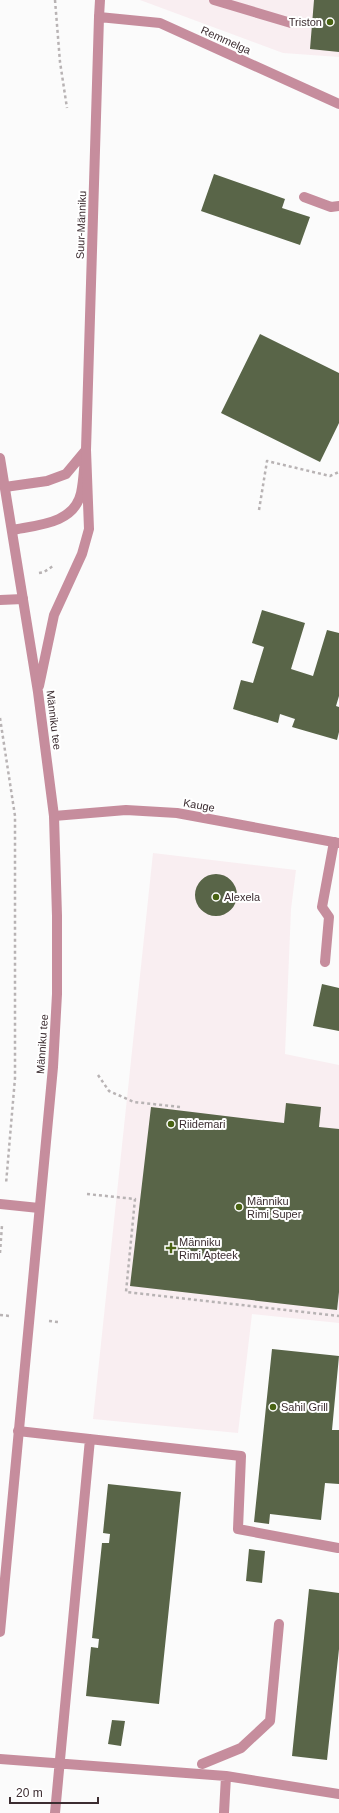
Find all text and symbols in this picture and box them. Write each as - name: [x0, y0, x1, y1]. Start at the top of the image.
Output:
- place label: Triston: [289, 16, 322, 28]
- marker: Triston: [325, 17, 335, 27]
- street label: Remmelga: [199, 24, 254, 57]
- street label: Suur-Männiku: [74, 191, 88, 259]
- street label: Männiku tee: [44, 690, 64, 750]
- street label: Kauge: [182, 796, 216, 814]
- place label: Alexela: [224, 891, 261, 903]
- marker: Alexela: [211, 892, 221, 902]
- street label: Männiku tee: [34, 1014, 50, 1074]
- place label: Riidemari: [179, 1118, 225, 1130]
- marker: Riidemari: [166, 1119, 176, 1129]
- place label: Männiku Rimi Super: [247, 1195, 302, 1220]
- marker: Männiku Rimi Super: [234, 1202, 244, 1212]
- place label: Männiku Rimi Apteek: [179, 1236, 238, 1261]
- marker: Männiku Rimi Apteek: [166, 1243, 176, 1253]
- place label: Sahil Grill: [281, 1401, 328, 1413]
- marker: Sahil Grill: [268, 1402, 278, 1412]
- scale bar: [10, 1779, 98, 1805]
- text: 20 m: [16, 1786, 43, 1800]

